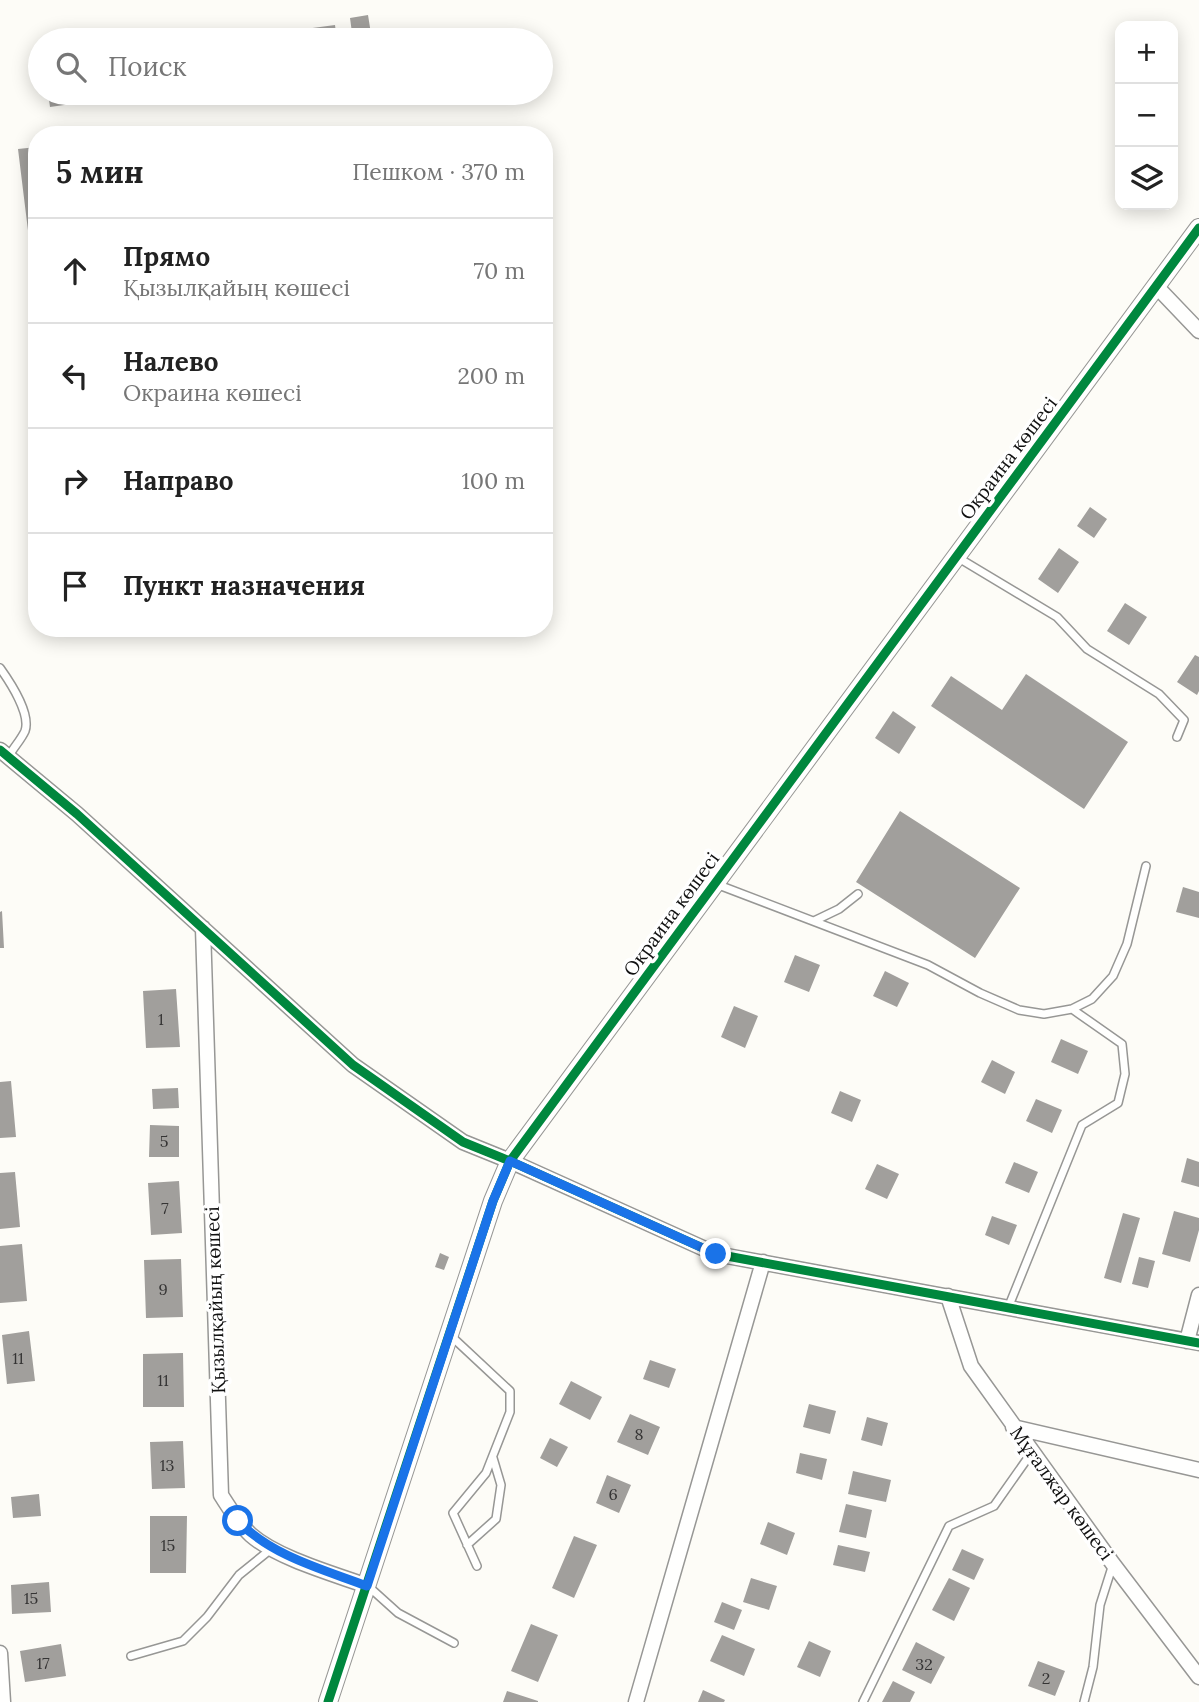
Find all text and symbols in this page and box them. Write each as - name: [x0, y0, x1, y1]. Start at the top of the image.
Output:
- map controls: [1115, 21, 1178, 210]
- button: +: [1115, 21, 1178, 84]
- search box: [28, 28, 553, 105]
- icon: search: [52, 48, 90, 86]
- text: Поиск: [108, 50, 187, 83]
- button: −: [1115, 84, 1178, 147]
- button: layers: [1115, 147, 1178, 210]
- text: 5 мин: [56, 153, 144, 191]
- text: Пешком · 370 m: [352, 157, 525, 186]
- text: Прямо: [123, 240, 210, 273]
- icon: ahead: [56, 252, 94, 290]
- text: 70 m: [474, 256, 525, 285]
- text: Қызылқайың көшесі: [123, 273, 350, 302]
- text: Налево: [123, 345, 219, 378]
- icon: left: [56, 357, 94, 395]
- text: 200 m: [457, 361, 525, 390]
- text: Окраина көшесі: [123, 378, 302, 407]
- street label: Окраина көшесі: [954, 392, 1062, 524]
- icon: right: [56, 462, 94, 500]
- text: Направо: [123, 464, 234, 497]
- text: 100 m: [461, 466, 525, 495]
- icon: arrive: [56, 567, 94, 605]
- text: Пункт назначения: [123, 569, 365, 602]
- street label: Окраина көшесі: [618, 847, 724, 981]
- house number: 1: [158, 1009, 164, 1029]
- house number: 5: [160, 1131, 168, 1151]
- house number: 7: [161, 1198, 169, 1218]
- street label: Қызылқайың көшесі: [200, 1206, 230, 1394]
- route end: [700, 1238, 731, 1269]
- house number: 9: [158, 1279, 168, 1299]
- house number: 11: [12, 1348, 24, 1368]
- house number: 11: [157, 1370, 169, 1390]
- street label: Мұғалжар көшесі: [1005, 1421, 1119, 1565]
- house number: 8: [635, 1424, 644, 1444]
- house number: 13: [160, 1455, 174, 1475]
- house number: 6: [608, 1484, 618, 1504]
- route start: [222, 1505, 253, 1536]
- house number: 15: [161, 1535, 175, 1555]
- house number: 15: [24, 1588, 38, 1608]
- house number: 17: [36, 1653, 50, 1673]
- house number: 32: [915, 1654, 933, 1674]
- house number: 2: [1042, 1668, 1050, 1688]

